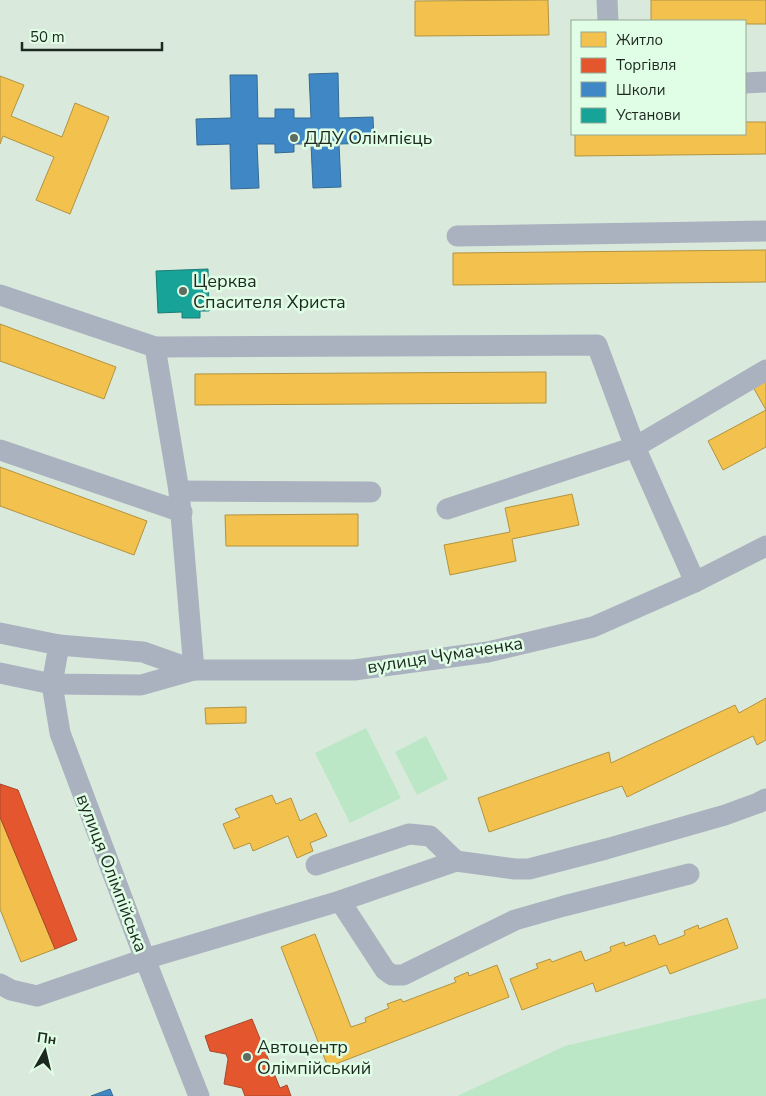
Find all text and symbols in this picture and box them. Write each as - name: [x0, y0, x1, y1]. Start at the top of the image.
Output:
- scale bar: [22, 20, 162, 52]
- legend: [571, 20, 746, 135]
- text: 50 m: [30, 27, 65, 47]
- text: Житло: [616, 30, 663, 50]
- text: Торгівля: [616, 55, 676, 75]
- text: Школи: [616, 80, 665, 100]
- text: Установи: [615, 105, 681, 125]
- place label: ДДУ Олімпієць: [304, 126, 433, 150]
- marker: ДДУ Олімпієць: [288, 132, 300, 144]
- place label: Церква Спасителя Христа: [193, 269, 346, 314]
- marker: Церква Спасителя Христа: [177, 285, 189, 297]
- street label: вулиця Чумаченка: [365, 631, 525, 679]
- street label: вулиця Олімпійська: [71, 790, 153, 956]
- north arrow: [20, 1026, 70, 1076]
- text: Пн: [36, 1028, 58, 1049]
- place label: Автоцентр Олімпійський: [257, 1035, 371, 1080]
- marker: Автоцентр Олімпійський: [241, 1051, 253, 1063]

